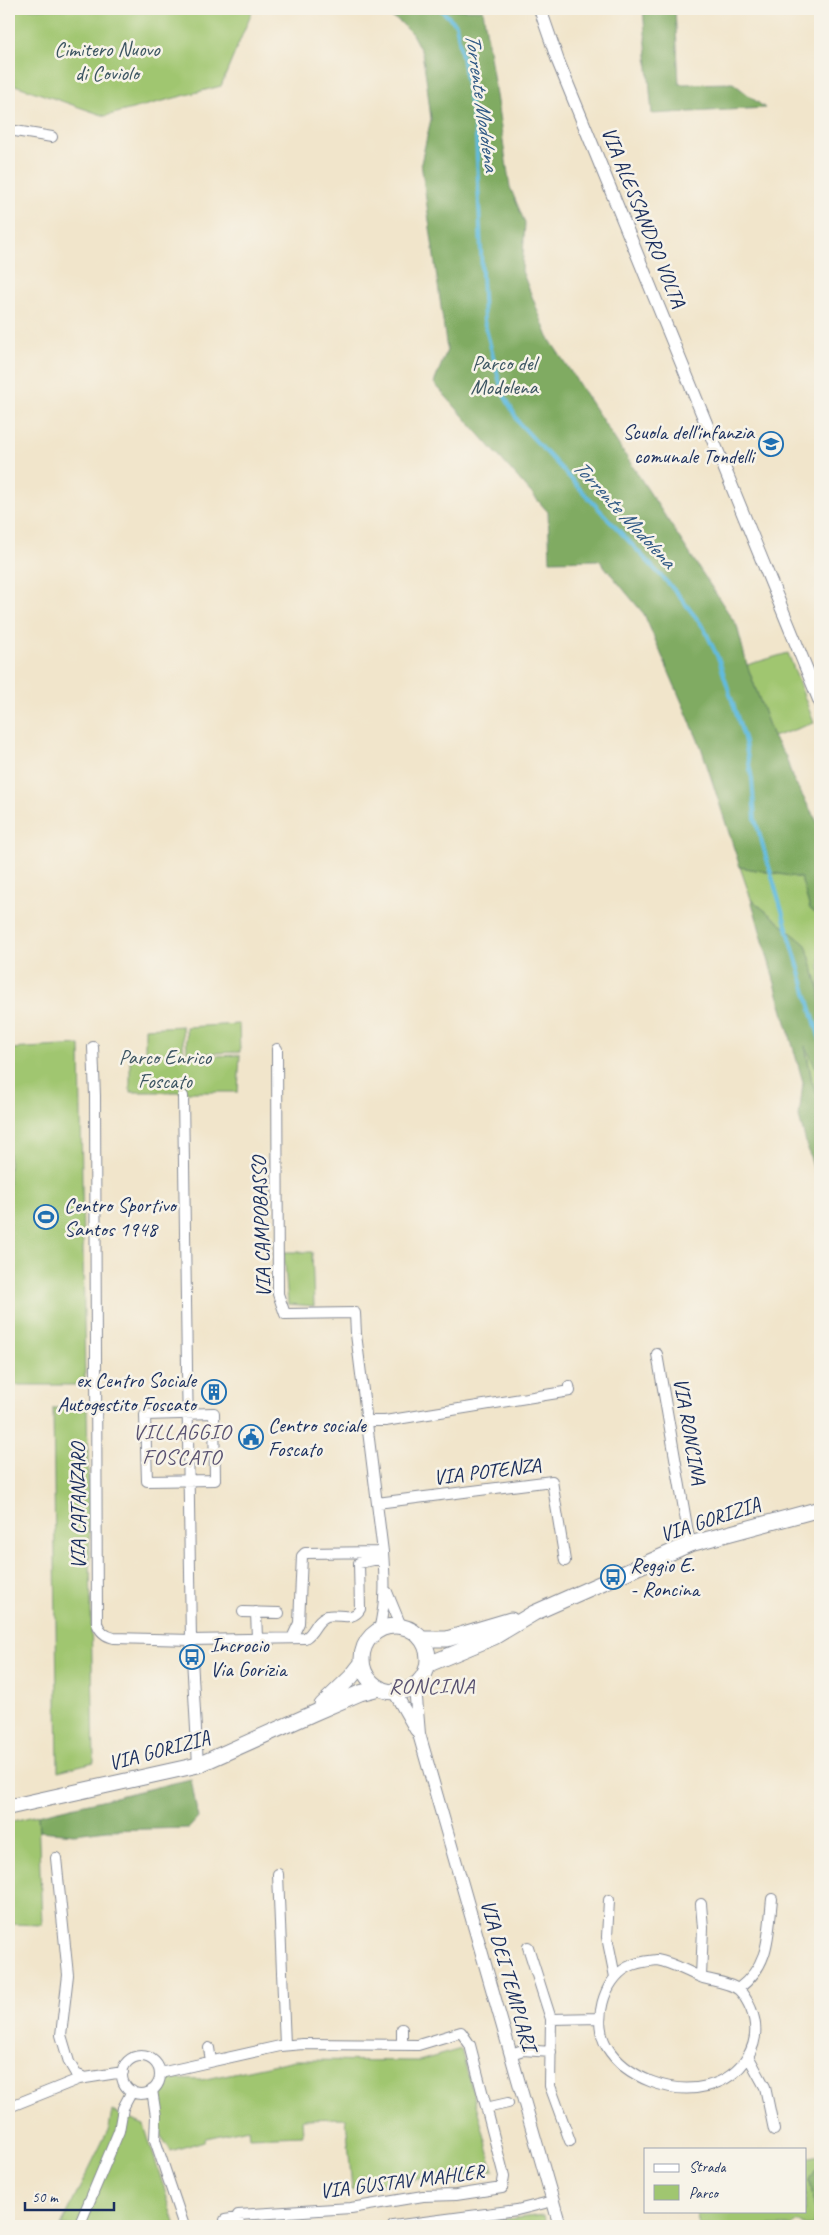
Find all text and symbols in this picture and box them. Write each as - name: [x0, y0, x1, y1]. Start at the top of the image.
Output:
- water label: Torrente Modolena: [458, 31, 506, 175]
- park label: Cimitero Nuovo di Coviolo: [54, 36, 161, 86]
- street label: VIA ALESSANDRO VOLTA: [596, 123, 692, 311]
- park label: Parco del Modolena: [470, 350, 540, 400]
- place label: Scuola dell'infanzia comunale Tondelli: [622, 419, 757, 469]
- school or university icon: Scuola dell'infanzia comunale Tondelli: [758, 431, 784, 457]
- water label: Torrente Modolena: [567, 453, 683, 576]
- park label: Parco Enrico Foscato: [119, 1044, 213, 1094]
- street label: VIA CAMPOBASSO: [245, 1154, 276, 1298]
- place label: Centro Sportivo Santos 1948: [64, 1192, 178, 1242]
- sports icon: Centro Sportivo Santos 1948: [33, 1204, 59, 1230]
- place label: ex Centro Sociale Autogestito Foscato: [57, 1367, 199, 1417]
- street label: VIA RONCINA: [668, 1376, 712, 1487]
- building icon: ex Centro Sociale Autogestito Foscato: [201, 1379, 227, 1405]
- place label: Centro sociale Foscato: [268, 1412, 367, 1462]
- district label: VILLAGGIO FOSCATO: [133, 1418, 233, 1471]
- public building icon: Centro sociale Foscato: [238, 1424, 264, 1450]
- street label: VIA CATANZARO: [65, 1440, 91, 1569]
- street label: VIA POTENZA: [432, 1451, 543, 1490]
- street label: VIA GORIZIA: [657, 1490, 764, 1547]
- place label: Reggio E. - Roncina: [630, 1552, 702, 1602]
- bus stop icon: Reggio E. - Roncina: [600, 1564, 626, 1590]
- place label: Incrocio Via Gorizia: [210, 1632, 289, 1682]
- bus stop icon: Incrocio Via Gorizia: [179, 1644, 205, 1670]
- district label: RONCINA: [389, 1672, 475, 1700]
- street label: VIA GORIZIA: [106, 1724, 213, 1776]
- street label: VIA DEI TEMPLARI: [475, 1897, 544, 2058]
- legend: [644, 2148, 806, 2212]
- street label: VIA GUSTAV MAHLER: [318, 2158, 487, 2204]
- text: Strada: [689, 2158, 726, 2177]
- scale bar: [25, 2180, 114, 2212]
- text: Parco: [689, 2184, 720, 2203]
- text: 50 m: [32, 2188, 59, 2207]

